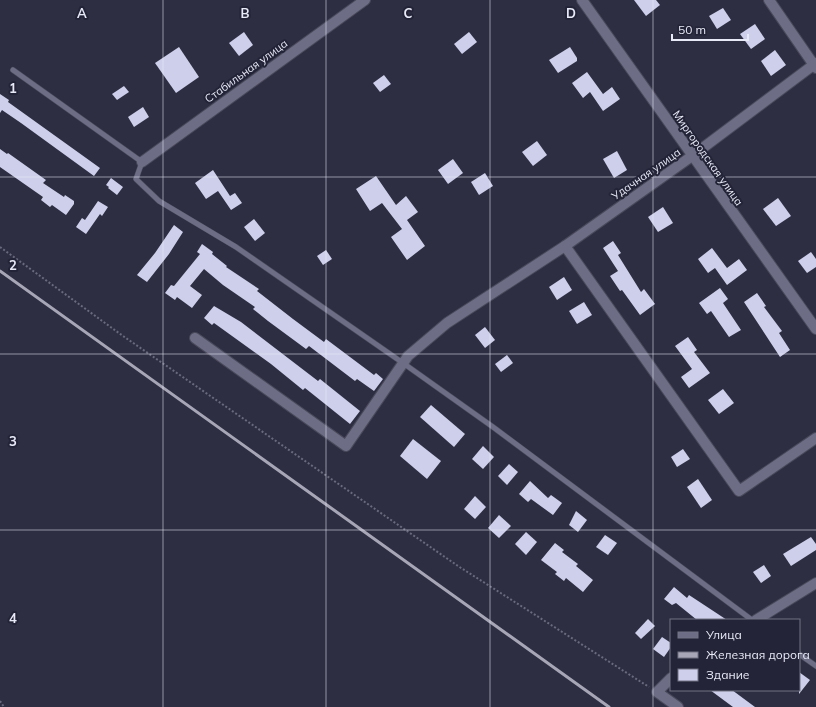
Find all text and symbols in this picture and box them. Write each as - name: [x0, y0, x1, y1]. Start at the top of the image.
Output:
- text: A: [77, 5, 87, 21]
- text: B: [241, 5, 250, 21]
- text: C: [404, 5, 413, 21]
- text: D: [566, 5, 576, 21]
- scale bar: [672, 16, 748, 42]
- text: 50 m: [678, 22, 706, 37]
- street label: Стабильная улица: [202, 36, 290, 106]
- text: 1: [9, 80, 17, 96]
- street label: Миргородская улица: [670, 108, 746, 208]
- street label: Удачная улица: [608, 145, 683, 204]
- text: 2: [9, 257, 17, 273]
- text: 3: [9, 433, 17, 449]
- text: 4: [9, 610, 17, 626]
- legend: [670, 619, 800, 691]
- text: Улица: [705, 627, 742, 642]
- text: Железная дорога: [706, 647, 810, 662]
- text: Здание: [706, 667, 750, 682]

